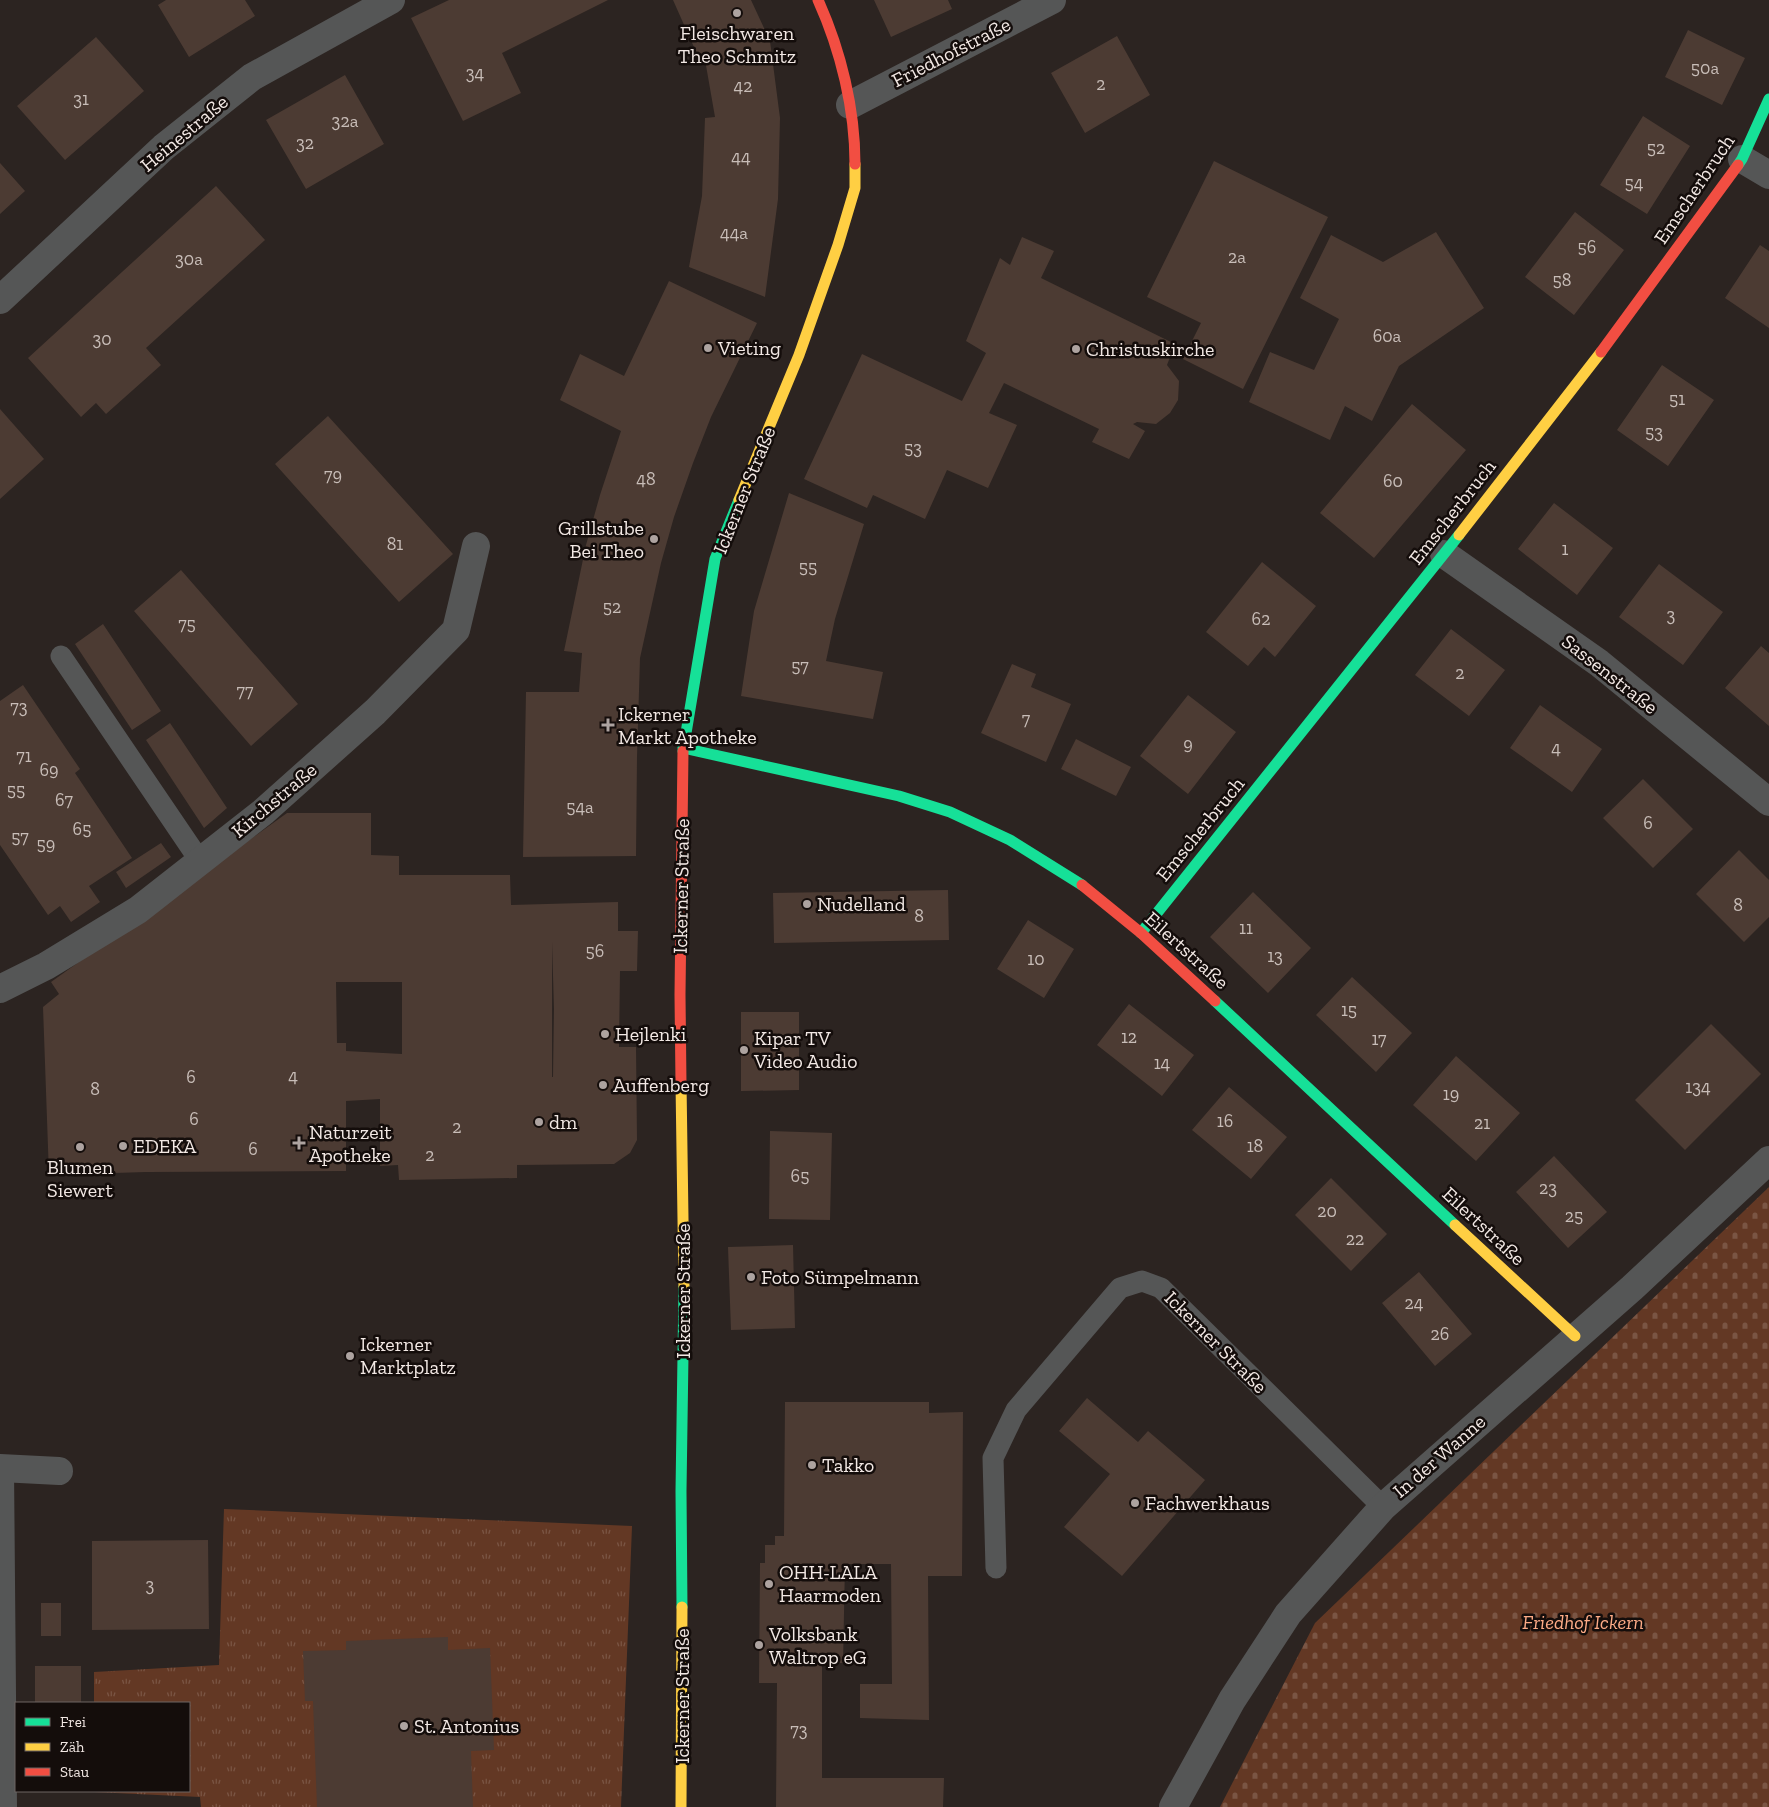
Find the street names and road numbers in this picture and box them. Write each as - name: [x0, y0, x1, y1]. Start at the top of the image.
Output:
- street label: Friedhofstraße: [888, 12, 1014, 92]
- street label: Heinestraße: [135, 89, 233, 177]
- street label: Emscherbruch: [1649, 129, 1740, 248]
- street label: Ickerner Straße: [708, 423, 780, 557]
- street label: Emscherbruch: [1404, 454, 1501, 569]
- street label: Sassenstraße: [1557, 629, 1663, 719]
- street label: Kirchstraße: [226, 757, 322, 843]
- street label: Emscherbruch: [1151, 772, 1250, 886]
- street label: Ickerner Straße: [668, 818, 694, 954]
- street label: Eilertstraße: [1140, 906, 1234, 994]
- street label: Eilertstraße: [1438, 1182, 1530, 1270]
- street label: Ickerner Straße: [671, 1223, 695, 1359]
- street label: Ickerner Straße: [1160, 1286, 1272, 1398]
- street label: In der Wanne: [1388, 1409, 1490, 1503]
- street label: Ickerner Straße: [670, 1628, 694, 1764]

